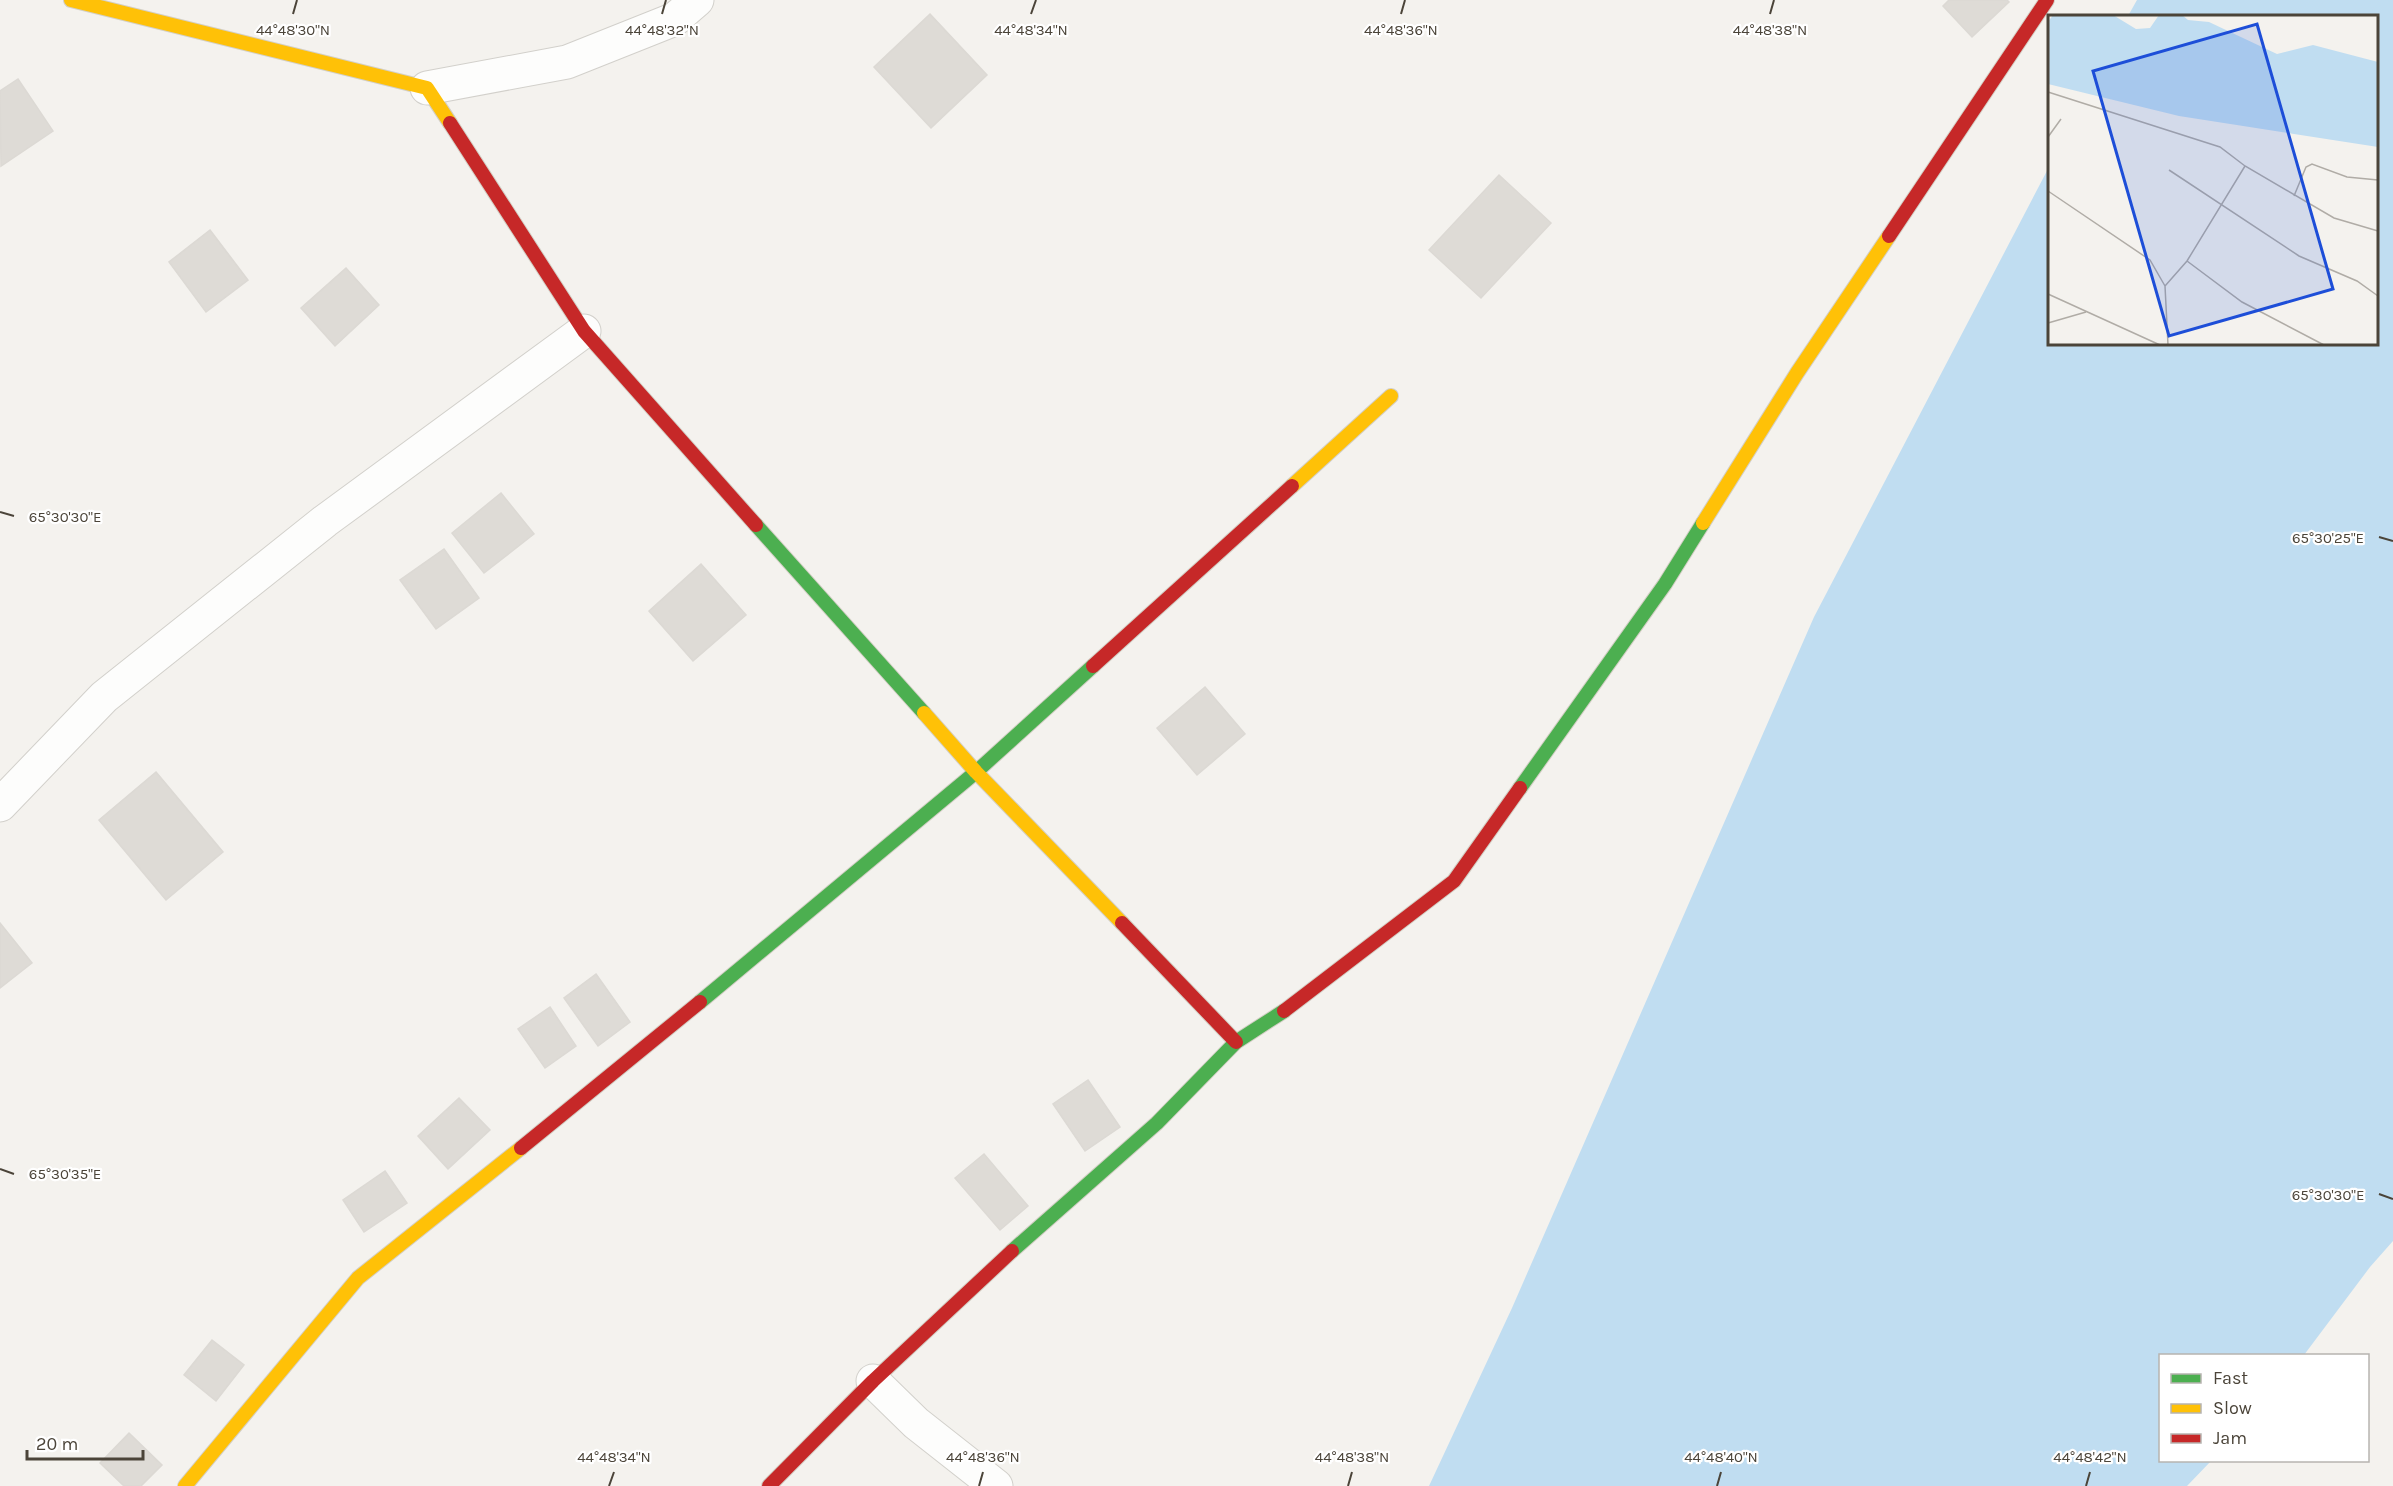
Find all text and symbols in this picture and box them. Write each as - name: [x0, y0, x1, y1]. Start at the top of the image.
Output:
- inset map: [2048, 15, 2378, 345]
- text: 44°48'30"N: [256, 21, 330, 39]
- text: 44°48'32"N: [625, 21, 699, 39]
- text: 44°48'34"N: [994, 21, 1068, 39]
- text: 44°48'36"N: [1364, 21, 1438, 39]
- text: 44°48'38"N: [1733, 21, 1807, 39]
- text: 65°30'30"E: [29, 508, 101, 526]
- text: 65°30'25"E: [2292, 529, 2364, 547]
- text: 65°30'35"E: [29, 1165, 101, 1183]
- text: 65°30'30"E: [2292, 1186, 2364, 1204]
- legend: [2159, 1354, 2369, 1462]
- text: Fast: [2213, 1367, 2248, 1389]
- text: Slow: [2213, 1397, 2252, 1419]
- scale bar: [27, 1423, 142, 1461]
- text: Jam: [2213, 1427, 2247, 1449]
- text: 20 m: [36, 1433, 78, 1455]
- text: 44°48'34"N: [577, 1448, 651, 1466]
- text: 44°48'36"N: [946, 1448, 1020, 1466]
- text: 44°48'38"N: [1315, 1448, 1389, 1466]
- text: 44°48'40"N: [1684, 1448, 1758, 1466]
- text: 44°48'42"N: [2053, 1448, 2127, 1466]

